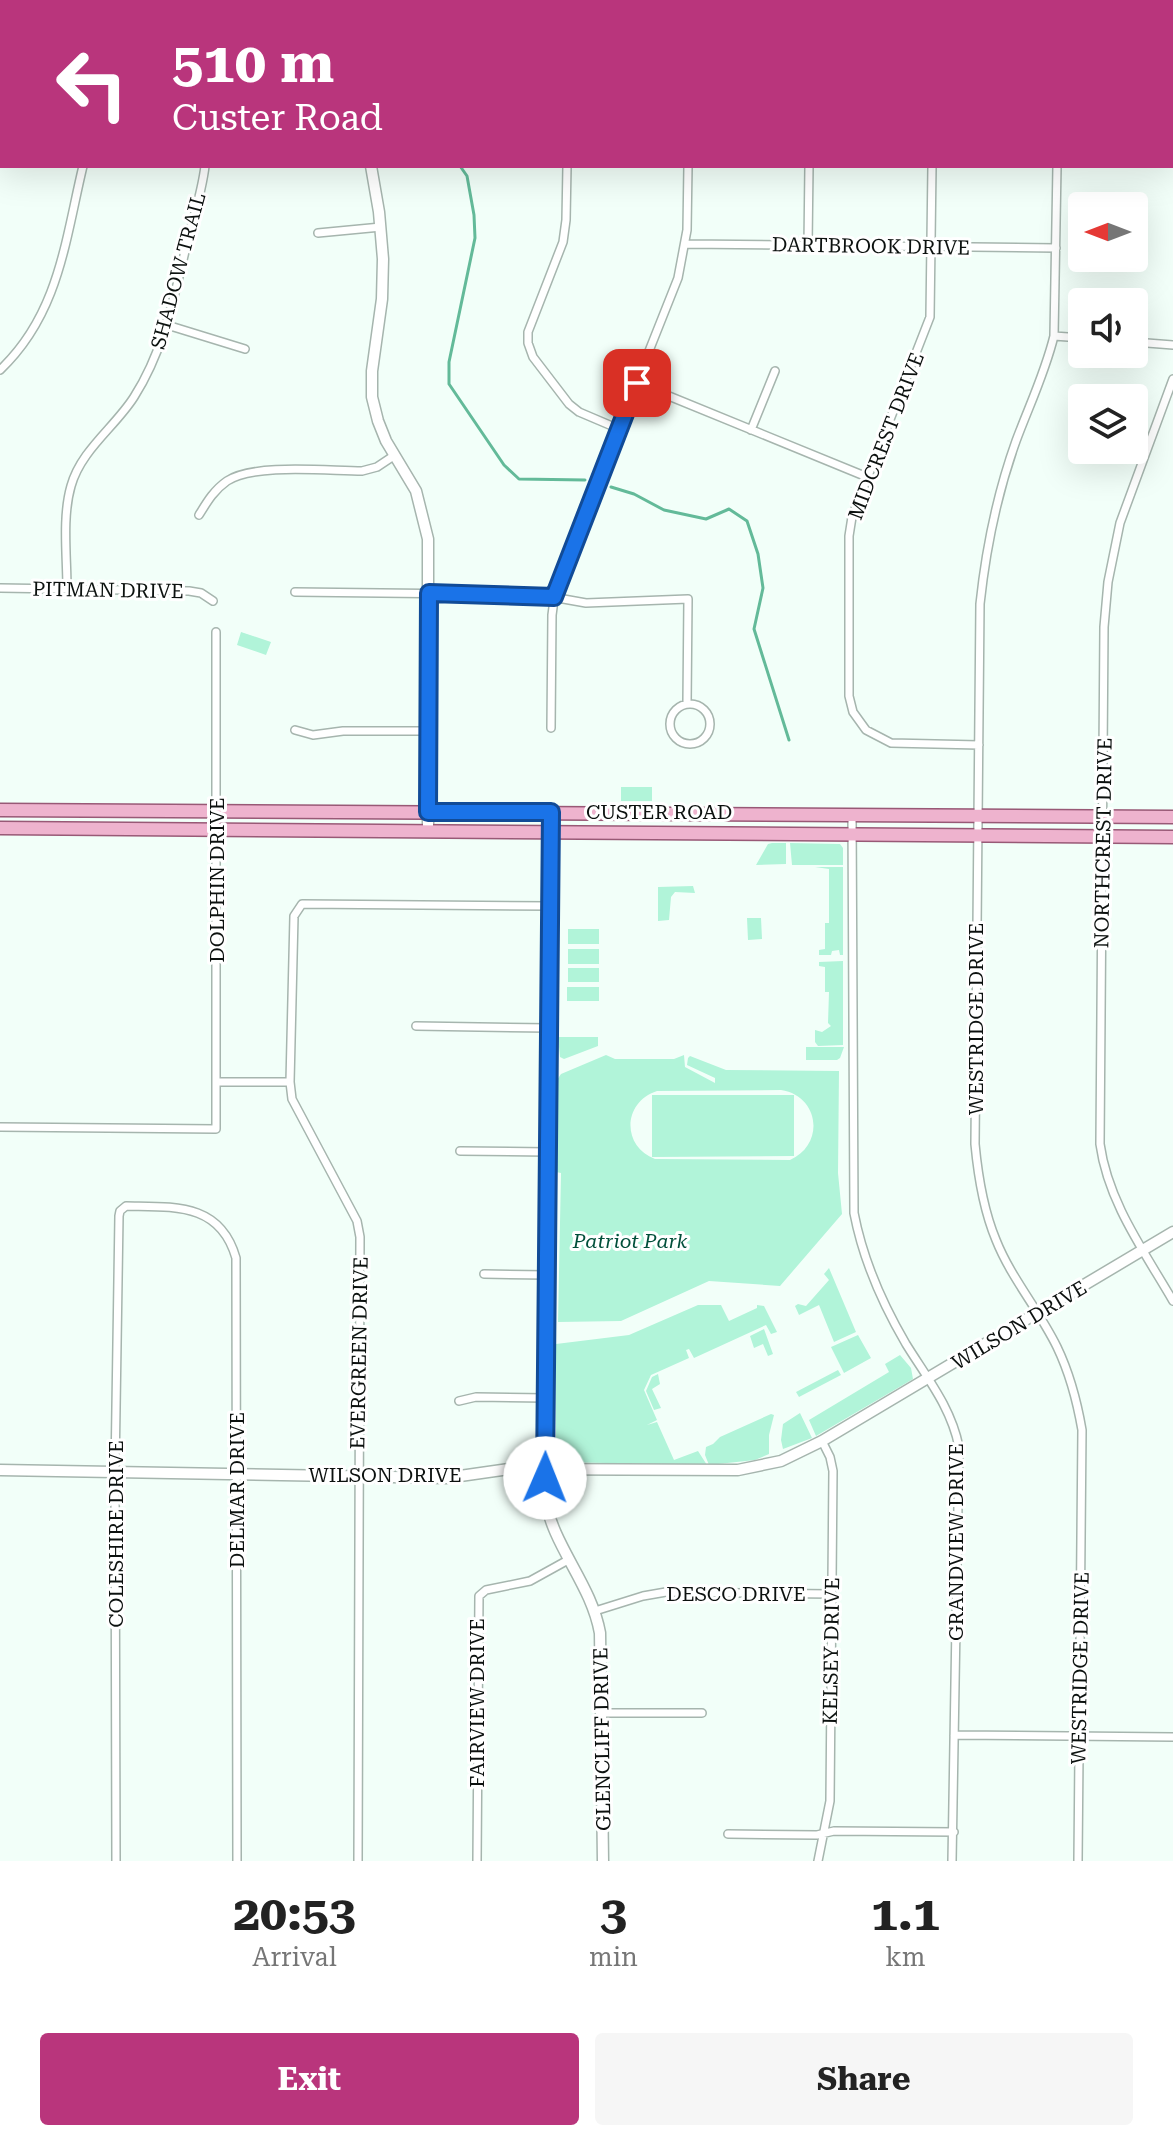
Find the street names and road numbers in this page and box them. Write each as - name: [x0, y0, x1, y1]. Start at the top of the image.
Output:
- street label: SHADOW TRAIL: [146, 190, 210, 352]
- street label: DARTBROOK DRIVE: [772, 232, 970, 260]
- street label: MIDCREST DRIVE: [843, 349, 929, 523]
- street label: PITMAN DRIVE: [32, 577, 184, 603]
- street label: NORTHCREST DRIVE: [1089, 737, 1117, 949]
- street label: DOLPHIN DRIVE: [205, 797, 229, 963]
- street label: CUSTER ROAD: [586, 800, 732, 824]
- street label: WESTRIDGE DRIVE: [964, 923, 988, 1115]
- street label: EVERGREEN DRIVE: [345, 1256, 373, 1450]
- street label: WILSON DRIVE: [947, 1275, 1091, 1375]
- street label: DELMAR DRIVE: [225, 1412, 249, 1568]
- street label: COLESHIRE DRIVE: [104, 1440, 128, 1628]
- street label: GRANDVIEW DRIVE: [944, 1443, 968, 1641]
- street label: WILSON DRIVE: [309, 1463, 462, 1487]
- street label: WESTRIDGE DRIVE: [1066, 1572, 1094, 1764]
- street label: KELSEY DRIVE: [818, 1577, 844, 1725]
- street label: DESCO DRIVE: [666, 1582, 806, 1606]
- street label: FAIRVIEW DRIVE: [465, 1618, 489, 1788]
- street label: GLENCLIFF DRIVE: [588, 1647, 616, 1831]

